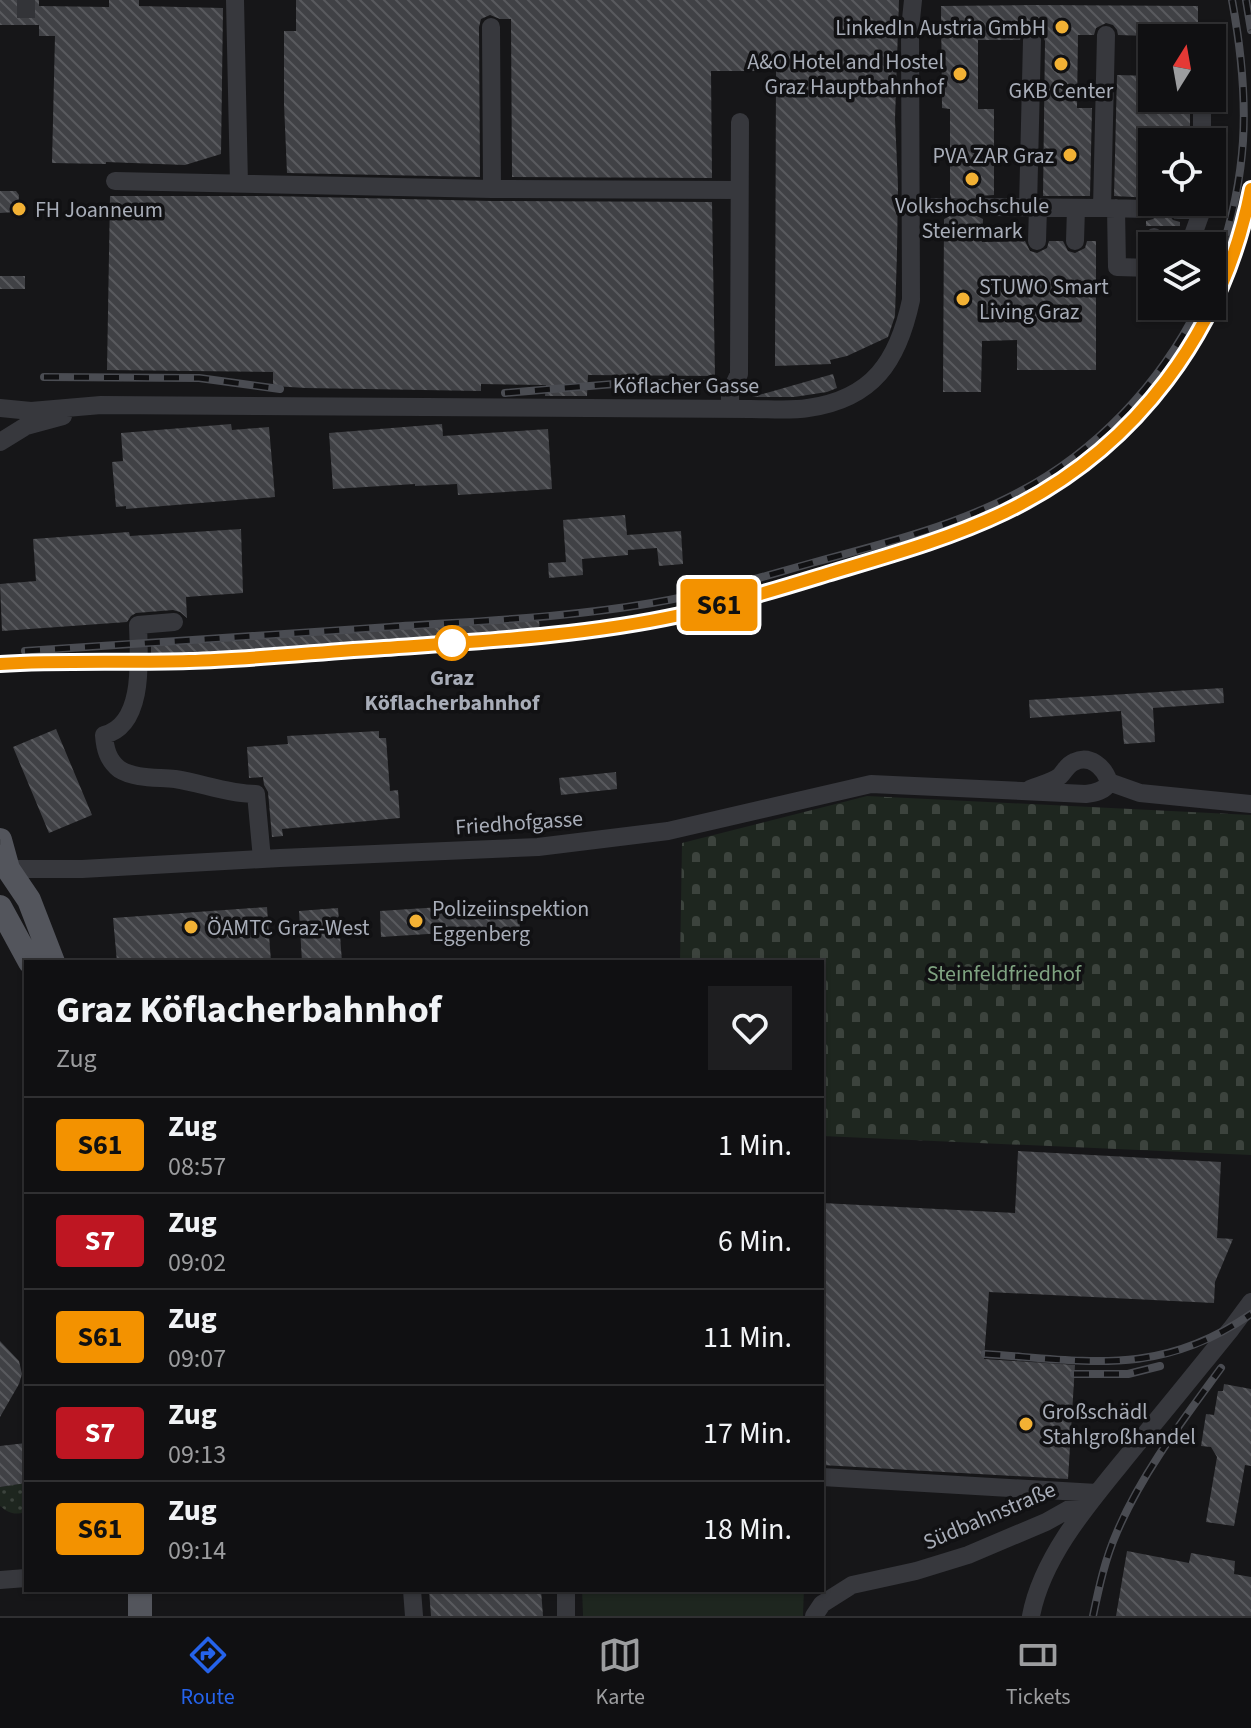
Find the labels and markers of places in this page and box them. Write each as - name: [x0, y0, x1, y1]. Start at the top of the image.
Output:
- place label: LinkedIn Austria GmbH: [835, 12, 1046, 44]
- marker: LinkedIn Austria GmbH: [1053, 18, 1071, 36]
- place label: A&O Hotel and Hostel Graz Hauptbahnhof: [747, 46, 946, 103]
- marker: GKB Center: [1052, 55, 1070, 73]
- marker: A&O Hotel and Hostel Graz Hauptbahnhof: [951, 65, 969, 83]
- place label: GKB Center: [1009, 75, 1114, 107]
- place label: PVA ZAR Graz: [932, 140, 1054, 172]
- marker: PVA ZAR Graz: [1061, 146, 1079, 164]
- marker: Volkshochschule Steiermark: [963, 170, 981, 188]
- place label: Volkshochschule Steiermark: [895, 190, 1049, 247]
- place label: FH Joanneum: [35, 194, 163, 226]
- marker: FH Joanneum: [10, 200, 28, 218]
- place label: STUWO Smart Living Graz: [979, 271, 1109, 328]
- marker: STUWO Smart Living Graz: [954, 290, 972, 308]
- marker: Graz Köflacherbahnhof: [435, 626, 469, 660]
- place label: Graz Köflacherbahnhof: [365, 662, 541, 719]
- place label: Polizeiinspektion Eggenberg: [432, 893, 589, 950]
- place label: ÖAMTC Graz-West: [207, 912, 370, 944]
- marker: Polizeiinspektion Eggenberg: [407, 912, 425, 930]
- marker: ÖAMTC Graz-West: [182, 918, 200, 936]
- place label: Großschädl Stahlgroßhandel: [1042, 1396, 1196, 1453]
- marker: Großschädl Stahlgroßhandel: [1017, 1415, 1035, 1433]

